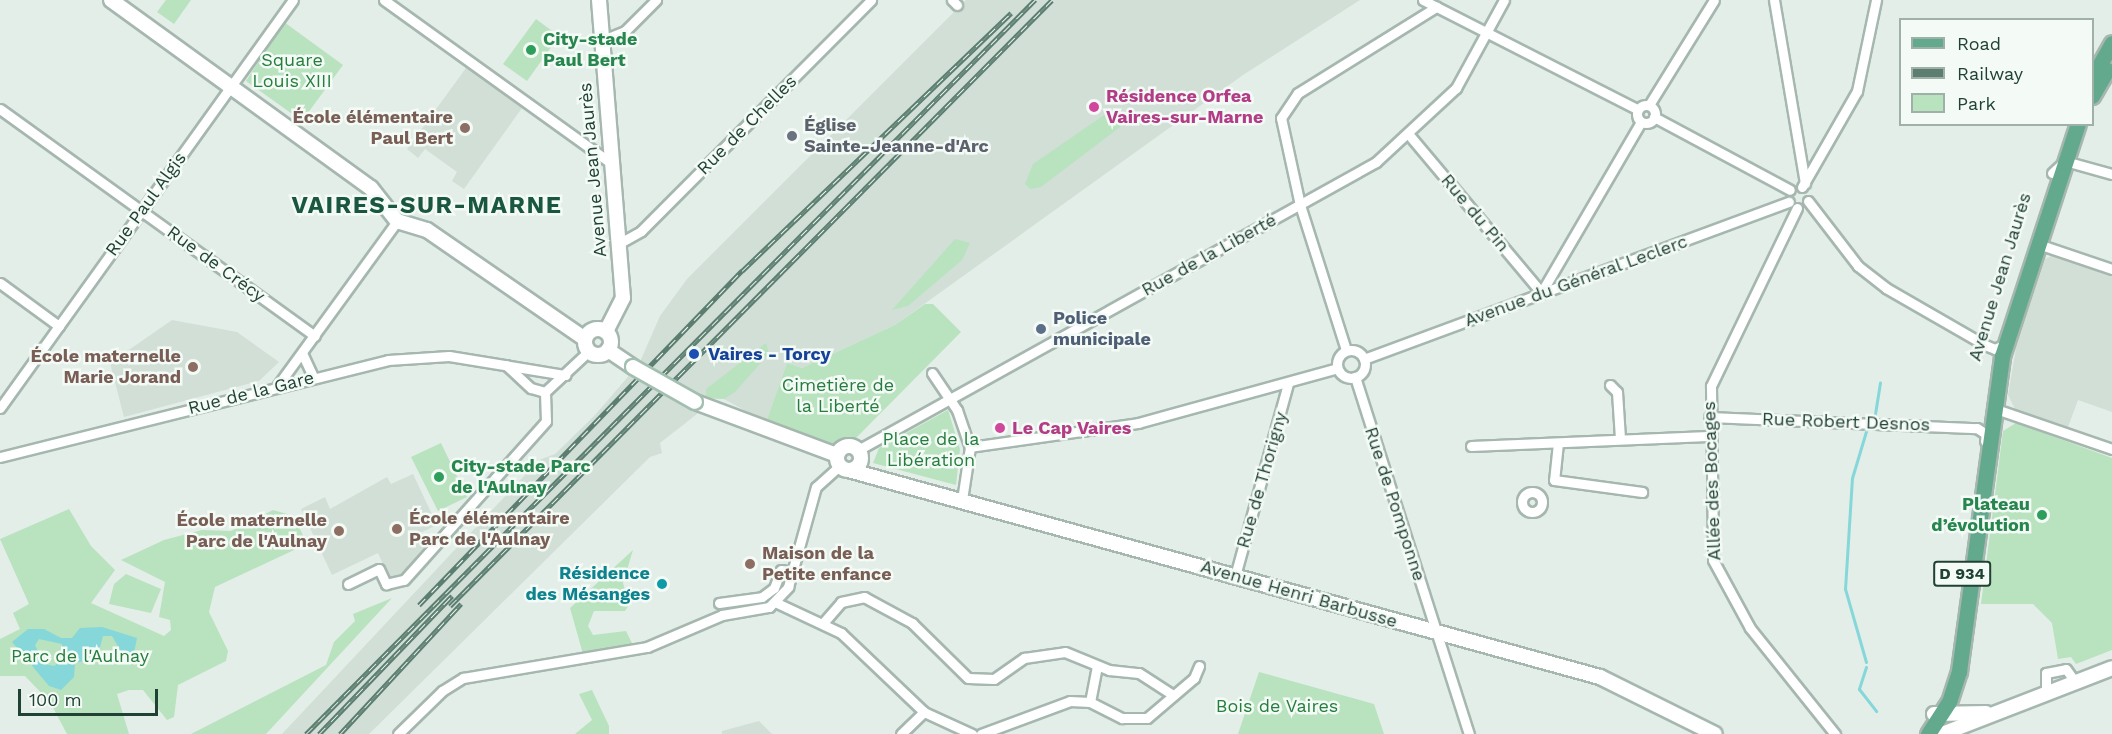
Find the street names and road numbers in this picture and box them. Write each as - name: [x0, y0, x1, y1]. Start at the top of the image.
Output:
- street label: Rue de Chelles: [693, 71, 801, 179]
- street label: Avenue Jean Jaurès: [575, 81, 611, 259]
- street label: Rue Paul Algis: [101, 147, 191, 261]
- street label: Rue du Pin: [1436, 170, 1514, 256]
- street label: Avenue Jean Jaurès: [1964, 190, 2036, 364]
- street label: Rue de la Liberté: [1138, 209, 1280, 301]
- street label: Rue de Crécy: [163, 221, 269, 307]
- street label: Avenue du Général Leclerc: [1461, 230, 1691, 332]
- street label: Rue de la Gare: [185, 367, 317, 419]
- street label: Allée des Bocages: [1698, 401, 1726, 561]
- street label: Rue Robert Desnos: [1762, 408, 1930, 436]
- street label: Rue de Thorigny: [1232, 409, 1292, 551]
- street label: Rue de Pomponne: [1360, 424, 1430, 584]
- street label: Avenue Henri Barbusse: [1198, 556, 1400, 632]
- road number: D 934: [1932, 561, 1992, 587]

